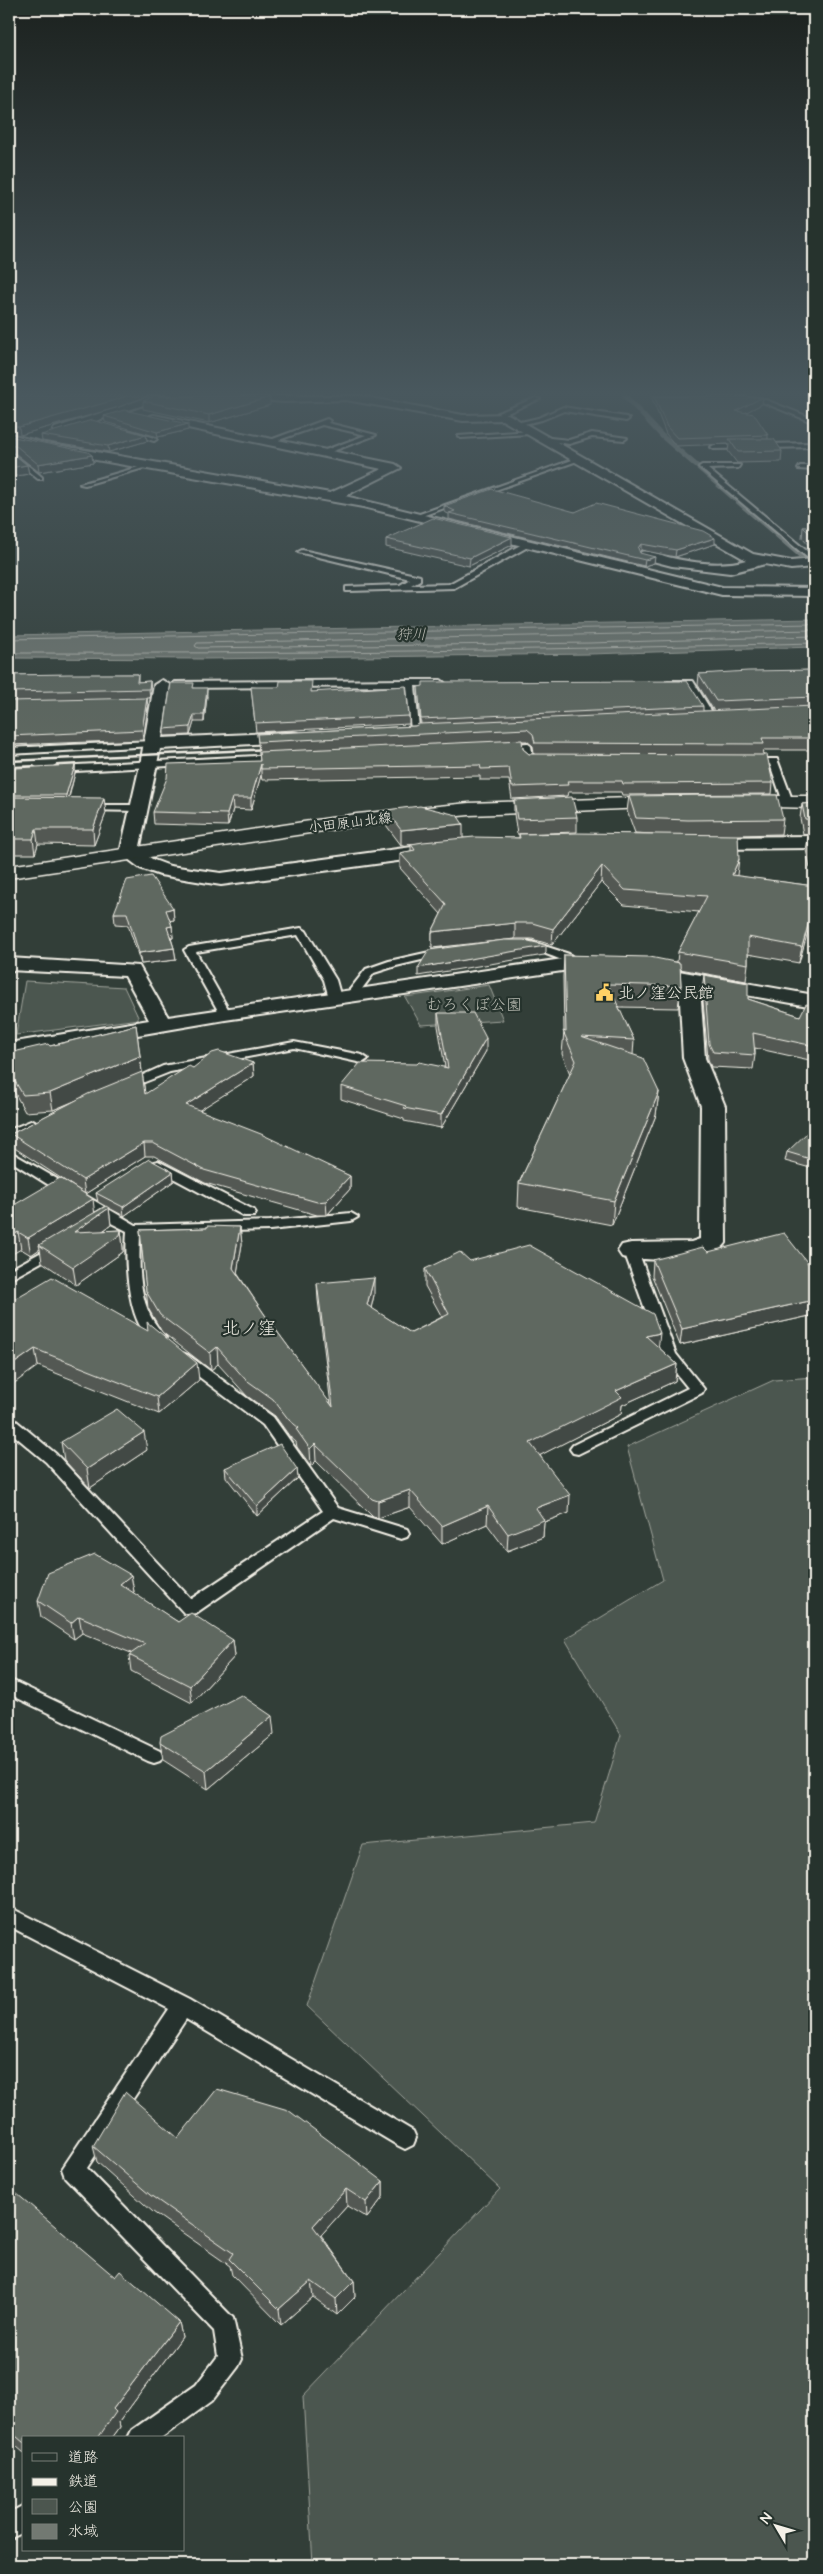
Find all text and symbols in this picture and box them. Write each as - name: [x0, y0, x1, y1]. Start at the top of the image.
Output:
- water label: 狩川: [396, 624, 426, 645]
- street label: 小田原山北線: [307, 808, 393, 838]
- public building icon: 北ノ窪公民館: [594, 982, 614, 1002]
- place label: 北ノ窪公民館: [618, 982, 714, 1004]
- park label: むろくぼ公園: [426, 994, 522, 1016]
- district label: 北ノ窪: [222, 1316, 276, 1341]
- legend: [22, 2436, 185, 2552]
- text: 道路: [68, 2447, 98, 2468]
- text: 鉄道: [68, 2471, 98, 2492]
- text: 公園: [68, 2497, 98, 2518]
- north arrow: [750, 2502, 800, 2552]
- text: N: [756, 2509, 777, 2528]
- text: 水域: [68, 2521, 98, 2542]

